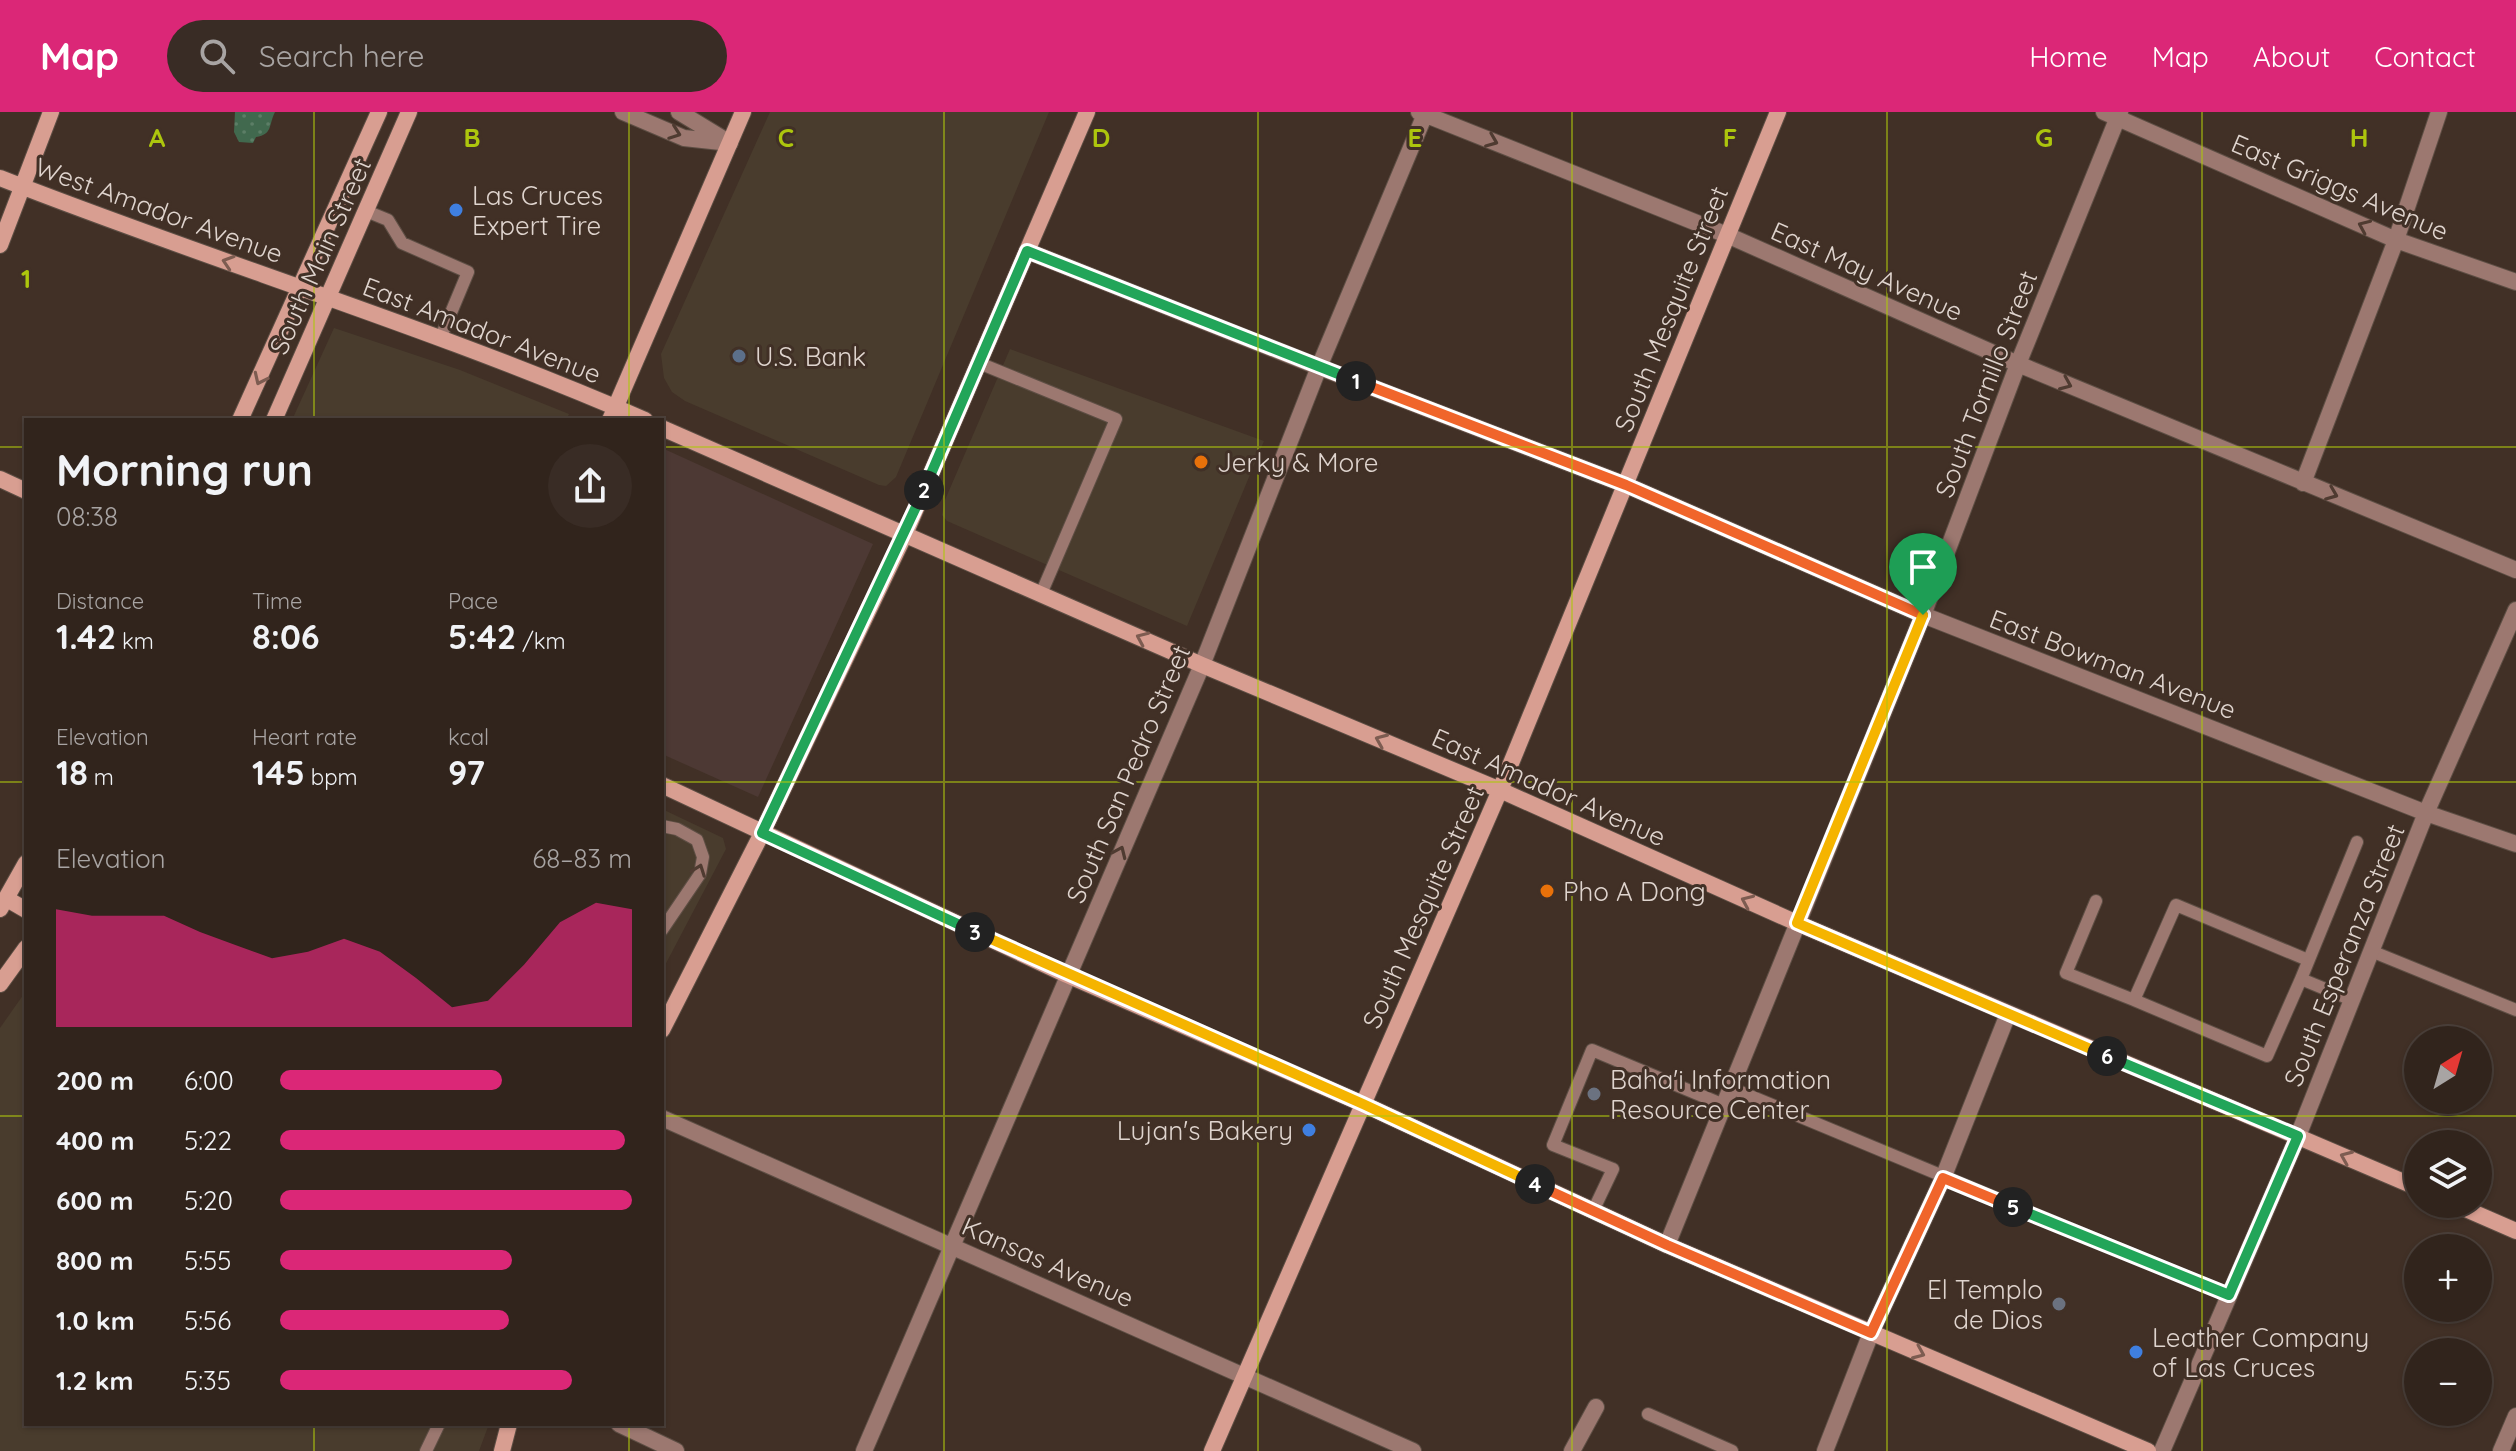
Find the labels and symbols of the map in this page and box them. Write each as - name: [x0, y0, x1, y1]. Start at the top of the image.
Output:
- text: A: [149, 121, 166, 154]
- text: B: [463, 121, 481, 154]
- text: C: [778, 121, 794, 154]
- text: D: [1092, 121, 1110, 154]
- text: E: [1408, 121, 1422, 154]
- text: F: [1723, 121, 1737, 154]
- text: G: [2035, 121, 2053, 154]
- text: H: [2350, 121, 2368, 154]
- one-way arrow: [667, 123, 681, 140]
- street label: East Griggs Avenue: [2226, 126, 2454, 248]
- one-way arrow: [1484, 131, 1498, 148]
- street label: West Amador Avenue: [31, 150, 287, 270]
- street label: South Main Street: [262, 153, 378, 359]
- place label: Las Cruces Expert Tire: [472, 179, 603, 242]
- street label: South Mesquite Street: [1607, 181, 1735, 437]
- marker: Las Cruces Expert Tire: [447, 201, 465, 219]
- street label: East May Avenue: [1766, 214, 1968, 328]
- one-way arrow: [2358, 220, 2372, 236]
- one-way arrow: [222, 255, 236, 271]
- text: 1: [21, 262, 31, 295]
- street label: South Tornillo Street: [1928, 266, 2044, 502]
- street label: East Amador Avenue: [358, 269, 606, 391]
- place label: U.S. Bank: [755, 340, 866, 373]
- marker: U.S. Bank: [730, 347, 748, 365]
- pin: 1: [1336, 361, 1376, 401]
- one-way arrow: [253, 370, 269, 385]
- one-way arrow: [2058, 374, 2072, 391]
- place label: Jerky & More: [1217, 446, 1378, 479]
- marker: Jerky & More: [1192, 453, 1210, 471]
- pin: 2: [904, 470, 944, 510]
- one-way arrow: [2324, 485, 2338, 501]
- pin: [1889, 533, 1957, 615]
- street label: East Bowman Avenue: [1985, 602, 2241, 726]
- one-way arrow: [1135, 632, 1150, 648]
- street label: South San Pedro Street: [1059, 640, 1197, 908]
- street label: East Amador Avenue: [1427, 721, 1671, 853]
- one-way arrow: [1375, 734, 1389, 750]
- street label: South Mesquite Street: [1355, 781, 1491, 1033]
- street label: South Esperanza Street: [2276, 819, 2412, 1091]
- one-way arrow: [1111, 846, 1127, 860]
- one-way arrow: [689, 864, 705, 878]
- place label: Pho A Dong: [1563, 875, 1706, 908]
- marker: Pho A Dong: [1538, 882, 1556, 900]
- one-way arrow: [1741, 895, 1755, 911]
- pin: 3: [955, 912, 995, 952]
- north arrow: [2404, 1026, 2492, 1114]
- pin: 6: [2087, 1036, 2127, 1076]
- place label: Baha'i Information Resource Center: [1610, 1063, 1831, 1126]
- marker: Baha'i Information Resource Center: [1585, 1085, 1603, 1103]
- place label: Lujan's Bakery: [1117, 1114, 1293, 1147]
- marker: Lujan's Bakery: [1300, 1121, 1318, 1139]
- one-way arrow: [2340, 1151, 2355, 1167]
- pin: 4: [1515, 1164, 1555, 1204]
- pin: 5: [1993, 1187, 2033, 1227]
- street label: Kansas Avenue: [957, 1209, 1139, 1315]
- place label: El Templo de Dios: [1927, 1273, 2043, 1336]
- marker: El Templo de Dios: [2050, 1295, 2068, 1313]
- place label: Leather Company of Las Cruces: [2152, 1321, 2369, 1384]
- marker: Leather Company of Las Cruces: [2127, 1343, 2145, 1361]
- one-way arrow: [1911, 1344, 1925, 1360]

